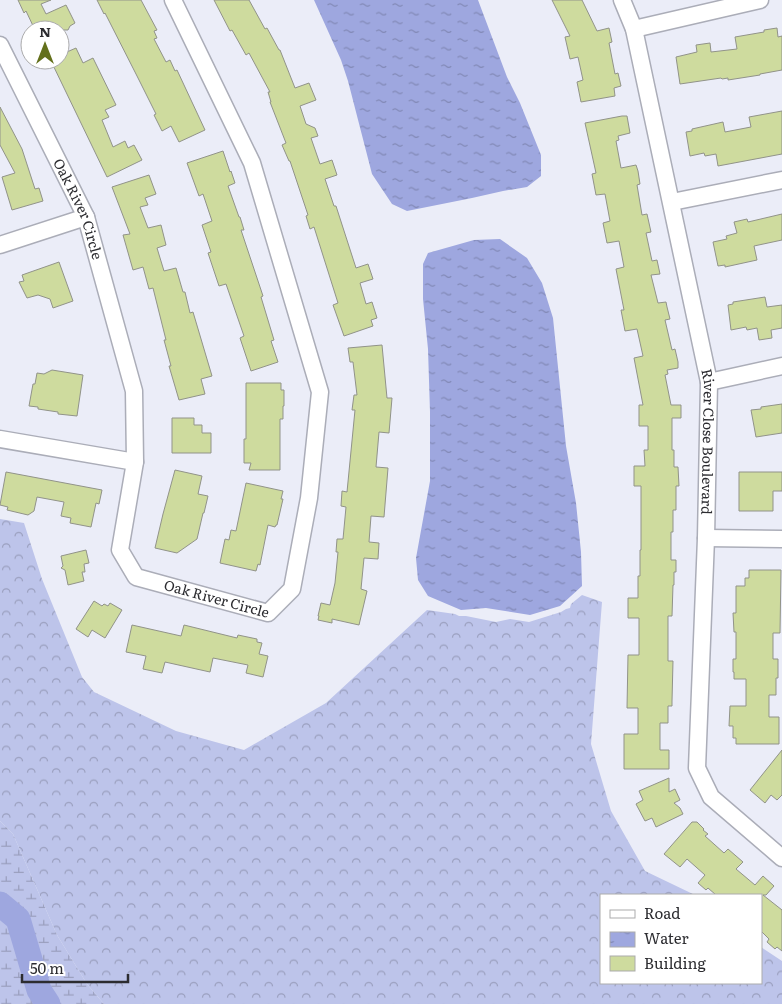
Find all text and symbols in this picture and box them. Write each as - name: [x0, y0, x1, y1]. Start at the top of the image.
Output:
- north arrow: [20, 20, 70, 70]
- text: N: [39, 21, 51, 41]
- street label: Oak River Circle: [49, 154, 108, 262]
- street label: River Close Boulevard: [697, 367, 720, 515]
- street label: Oak River Circle: [162, 574, 272, 622]
- legend: [600, 894, 762, 984]
- text: Road: [644, 901, 680, 924]
- text: Water: [644, 926, 689, 949]
- text: Building: [644, 951, 706, 974]
- scale bar: [22, 952, 129, 984]
- text: 50 m: [30, 956, 64, 979]

